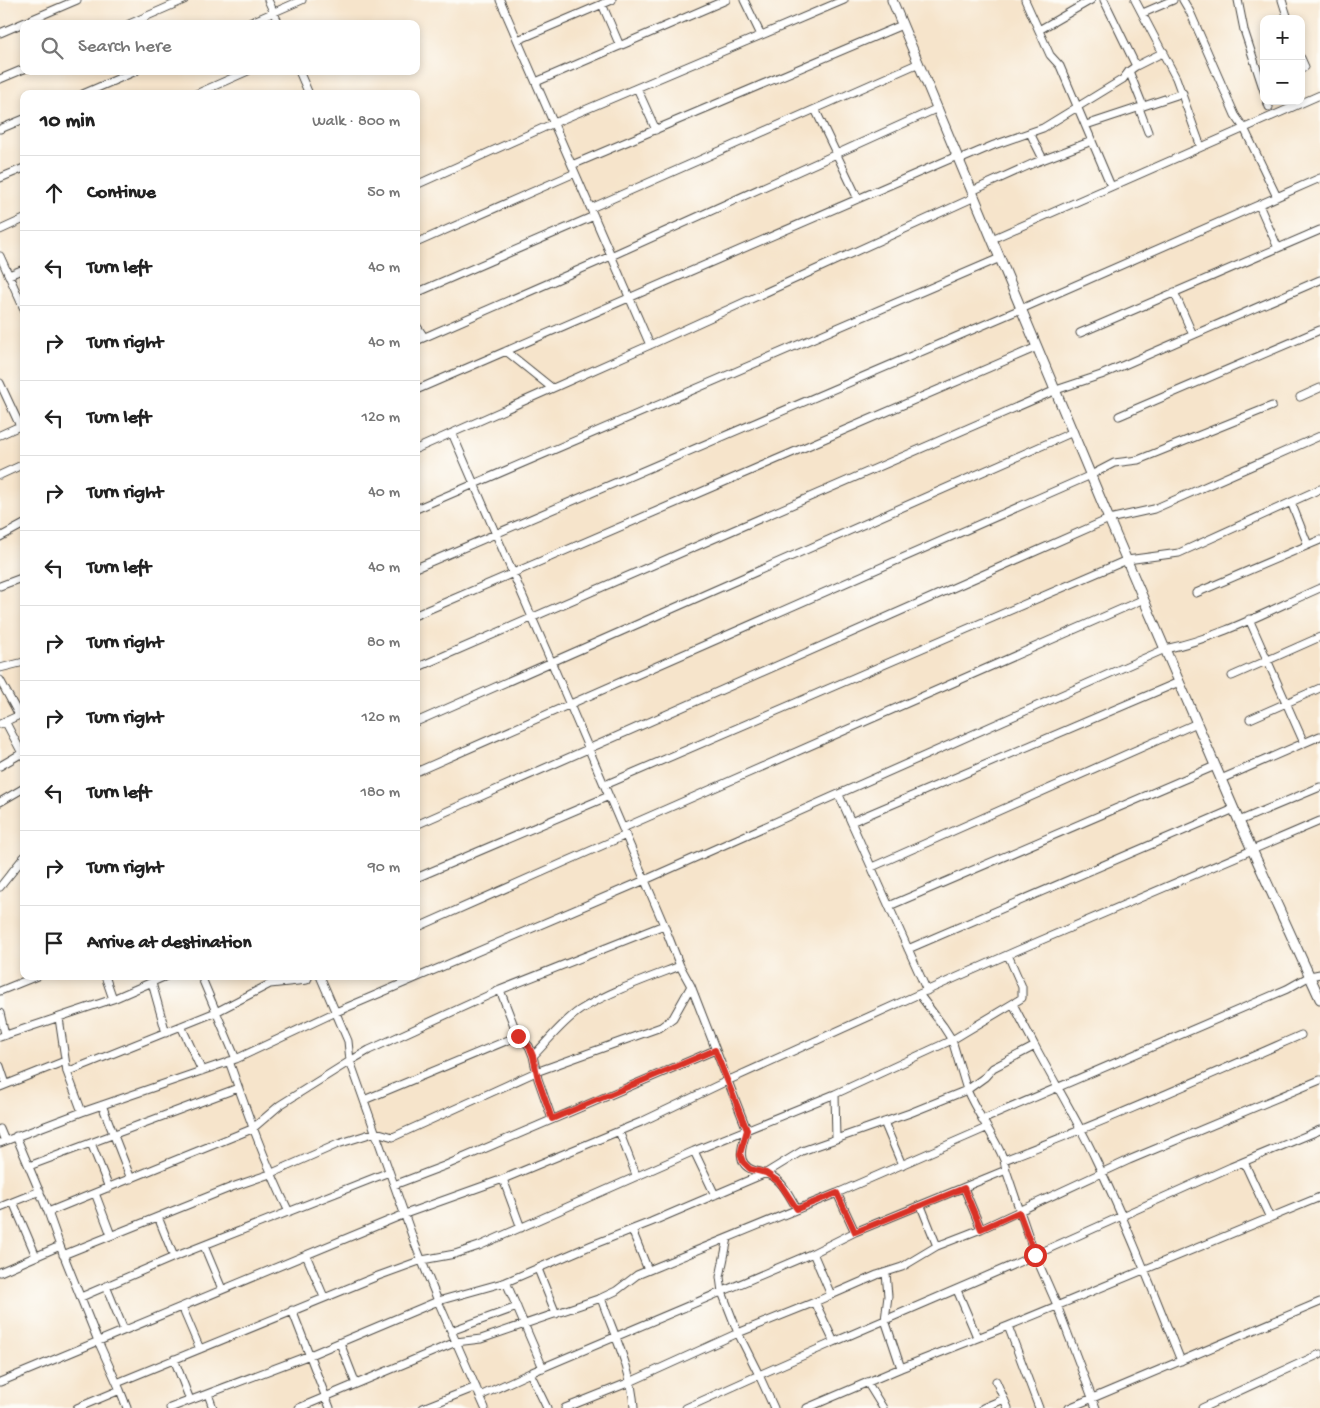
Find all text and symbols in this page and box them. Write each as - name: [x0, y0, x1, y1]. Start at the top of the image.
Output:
- map controls: [1260, 15, 1305, 105]
- button: +: [1260, 15, 1305, 60]
- search box: [20, 20, 420, 75]
- icon: search: [38, 34, 66, 62]
- text: Search here: [78, 36, 172, 59]
- button: −: [1260, 60, 1305, 105]
- text: 10 min: [40, 110, 95, 135]
- text: Walk · 800 m: [312, 113, 400, 132]
- icon: ahead: [40, 179, 68, 207]
- text: Continue: [87, 182, 156, 205]
- text: 50 m: [367, 184, 400, 203]
- icon: left: [40, 254, 68, 282]
- text: Turn left: [87, 257, 151, 280]
- text: 40 m: [368, 259, 400, 278]
- icon: right: [40, 329, 68, 357]
- text: Turn right: [87, 332, 163, 355]
- text: 40 m: [368, 334, 400, 353]
- icon: left: [40, 404, 68, 432]
- text: Turn left: [87, 407, 151, 430]
- text: 120 m: [361, 409, 400, 428]
- icon: right: [40, 479, 68, 507]
- text: Turn right: [87, 482, 163, 505]
- text: 40 m: [368, 484, 400, 503]
- icon: left: [40, 554, 68, 582]
- text: Turn left: [87, 557, 151, 580]
- text: 40 m: [368, 559, 400, 578]
- icon: right: [40, 629, 68, 657]
- text: Turn right: [87, 632, 163, 655]
- text: 80 m: [367, 634, 400, 653]
- icon: right: [40, 704, 68, 732]
- text: Turn right: [87, 707, 163, 730]
- text: 120 m: [361, 709, 400, 728]
- icon: left: [40, 779, 68, 807]
- text: Turn left: [87, 782, 151, 805]
- text: 180 m: [361, 784, 400, 803]
- icon: right: [40, 854, 68, 882]
- text: Turn right: [87, 857, 163, 880]
- text: 90 m: [368, 859, 400, 878]
- icon: arrive: [40, 929, 68, 957]
- text: Arrive at destination: [87, 932, 251, 955]
- route end: [507, 1025, 530, 1048]
- route start: [1024, 1244, 1047, 1267]

